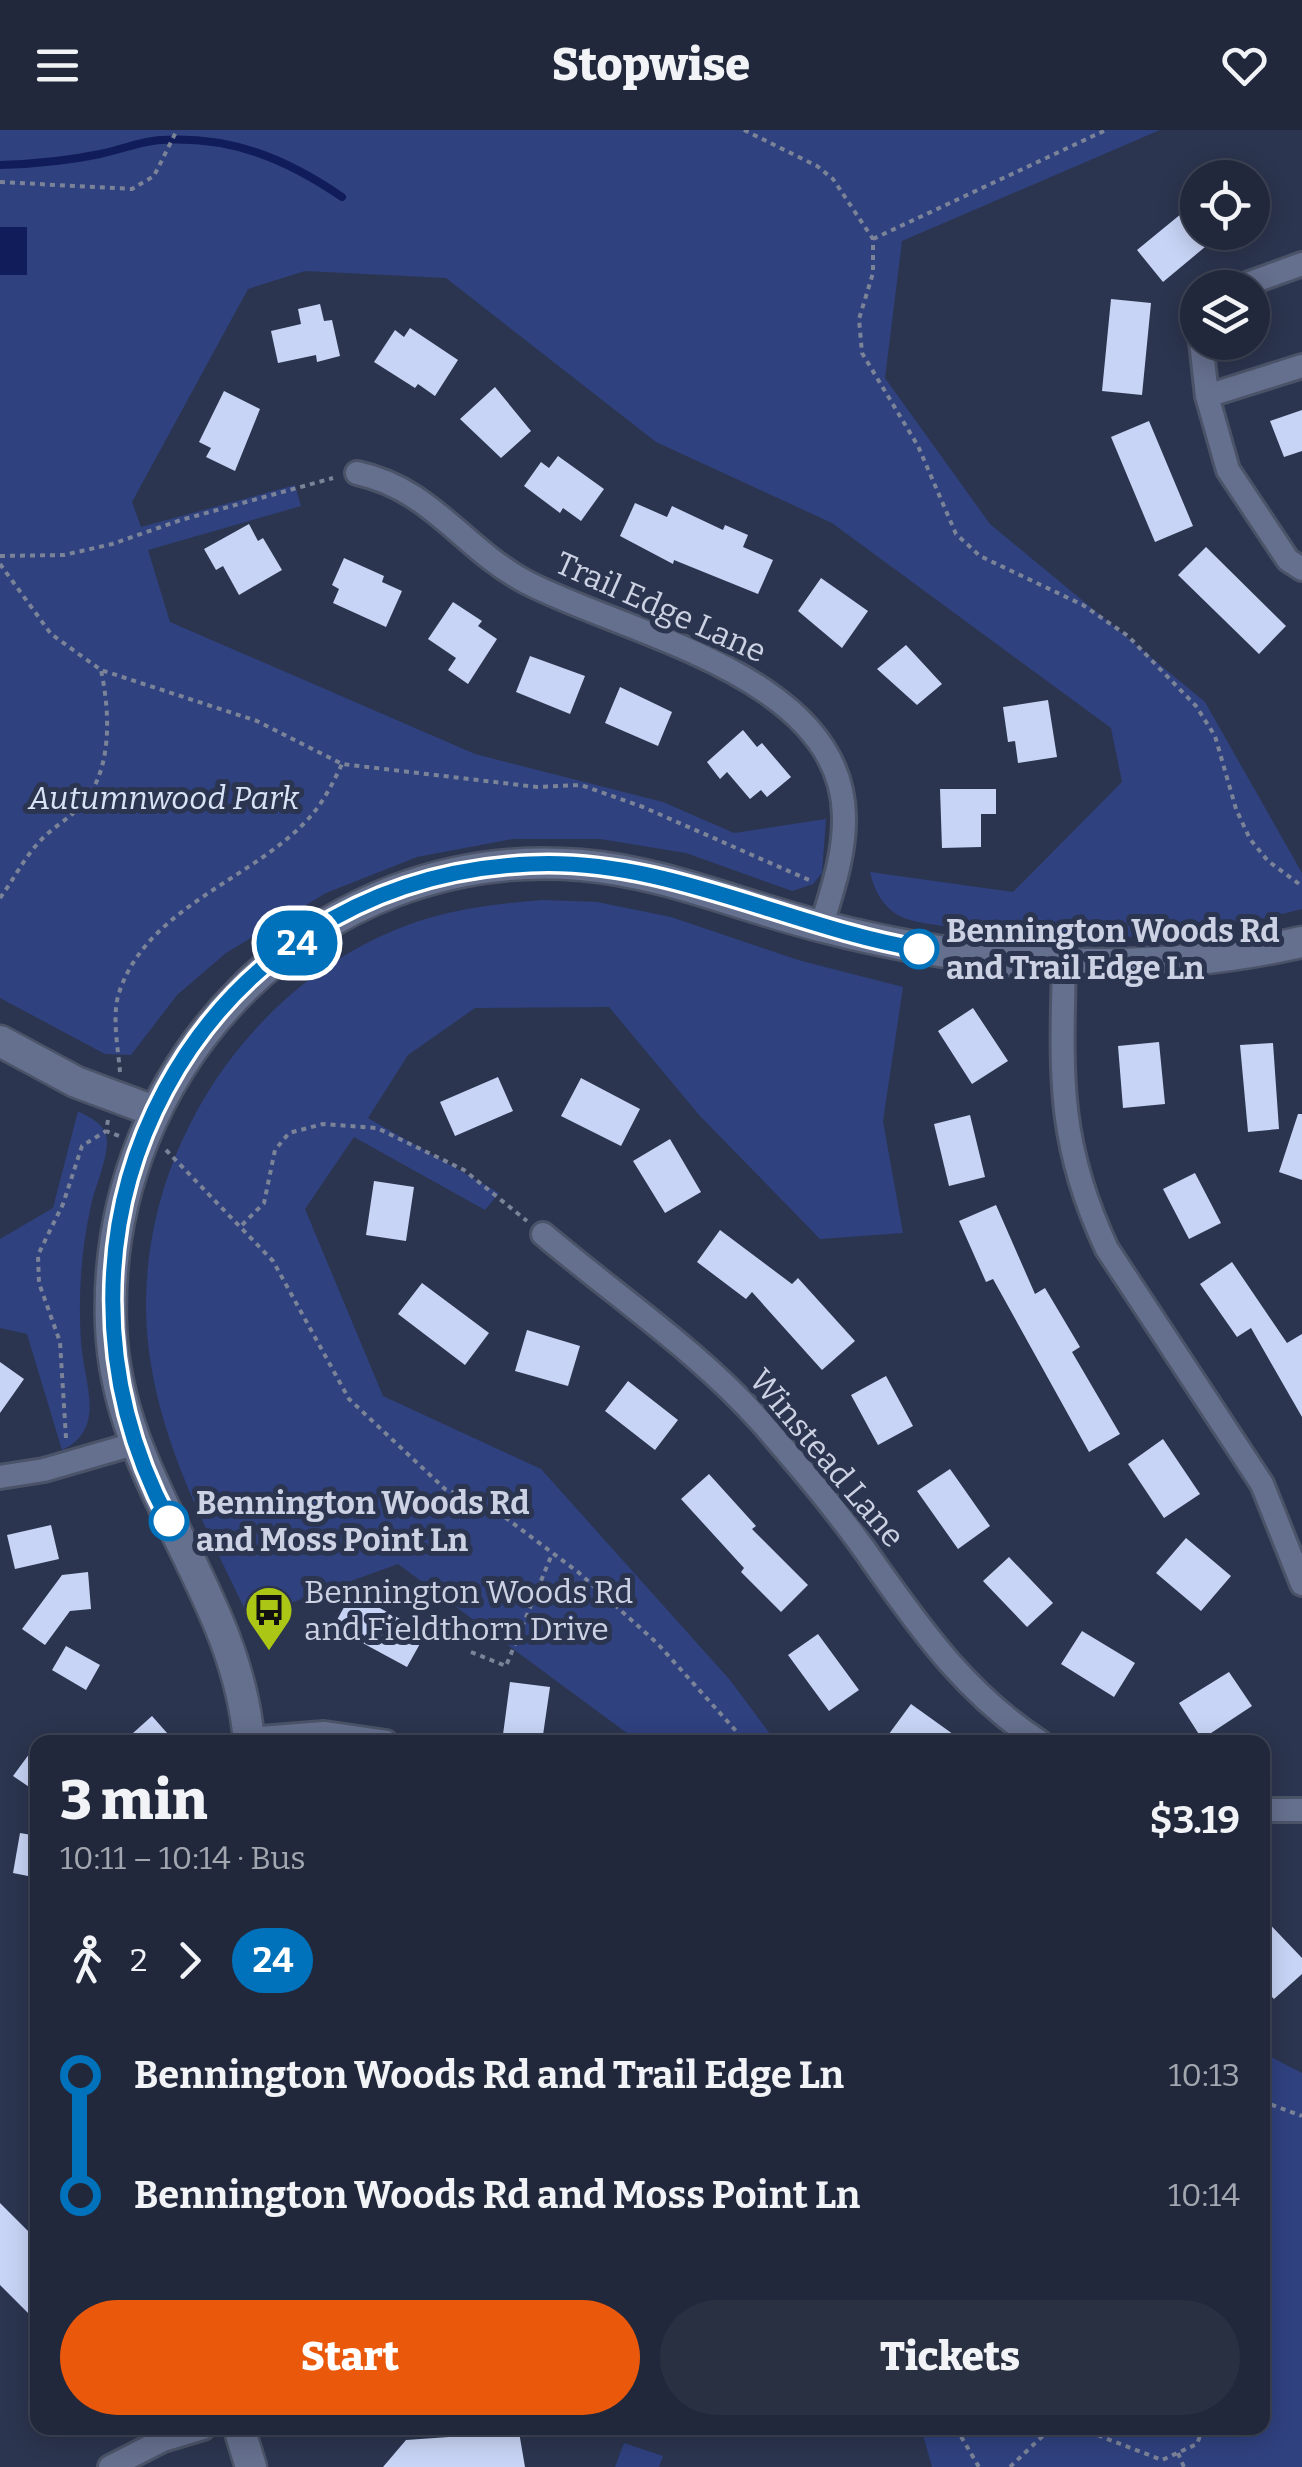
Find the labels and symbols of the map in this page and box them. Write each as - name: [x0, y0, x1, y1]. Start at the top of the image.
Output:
- street label: Trail Edge Lane: [550, 544, 772, 670]
- park label: Autumnwood Park: [27, 779, 300, 817]
- line badge: 24: [252, 910, 342, 976]
- place label: Bennington Woods Rd and Trail Edge Ln: [946, 912, 1280, 987]
- marker: Bennington Woods Rd and Trail Edge Ln: [900, 930, 938, 968]
- street label: Winstead Lane: [742, 1361, 912, 1555]
- place label: Bennington Woods Rd and Moss Point Ln: [196, 1484, 530, 1559]
- marker: Bennington Woods Rd and Moss Point Ln: [150, 1502, 188, 1540]
- place label: Bennington Woods Rd and Fieldthorn Drive: [304, 1573, 633, 1648]
- bus stop icon: Bennington Woods Rd and Fieldthorn Drive: [243, 1584, 295, 1652]

